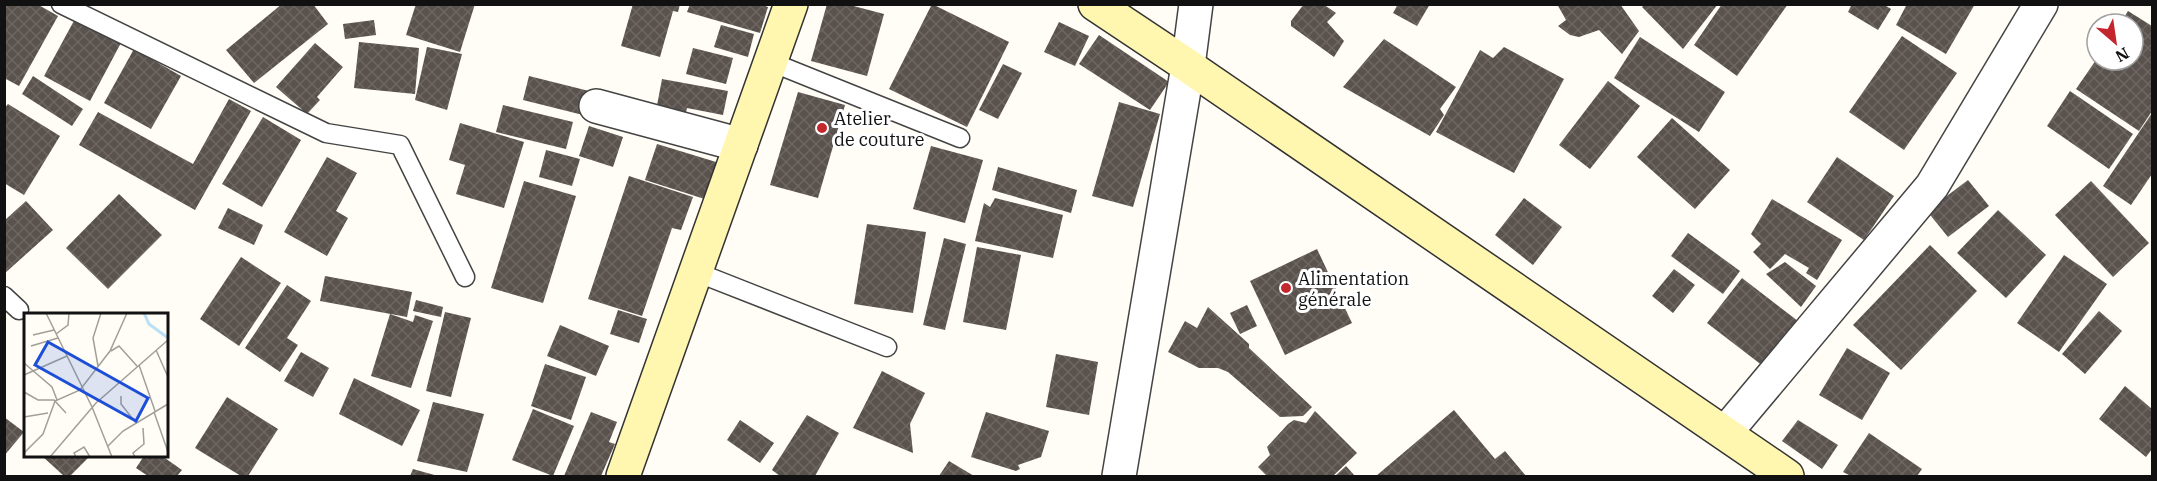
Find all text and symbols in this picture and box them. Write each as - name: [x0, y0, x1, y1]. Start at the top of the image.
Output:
- north arrow: [2085, 12, 2145, 72]
- text: N: [2112, 43, 2133, 67]
- place label: Atelier de couture: [834, 107, 924, 151]
- marker: Atelier de couture: [815, 121, 829, 135]
- place label: Alimentation générale: [1298, 267, 1409, 311]
- marker: Alimentation générale: [1279, 281, 1293, 295]
- inset map: [24, 313, 168, 457]

